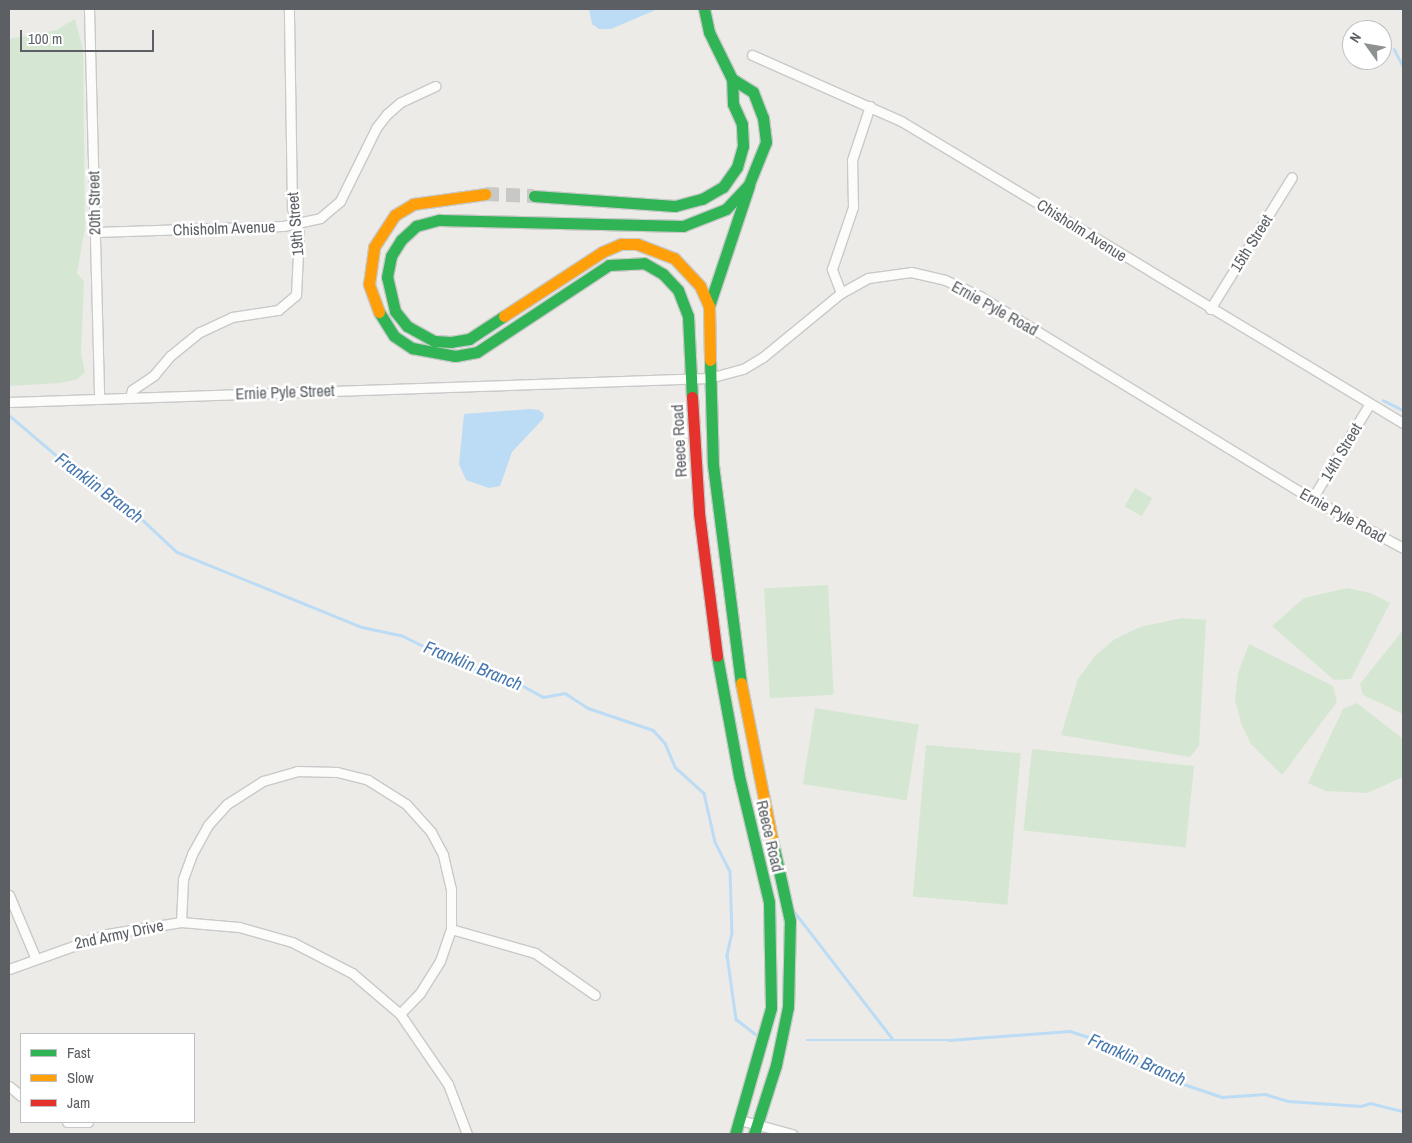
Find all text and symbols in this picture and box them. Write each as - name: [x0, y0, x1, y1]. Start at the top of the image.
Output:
- scale bar: [22, 20, 156, 52]
- north arrow: [1342, 20, 1392, 70]
- text: 100 m: [28, 28, 62, 49]
- text: N: [1345, 29, 1365, 46]
- street label: 20th Street: [84, 171, 104, 235]
- street label: 19th Street: [283, 191, 307, 257]
- street label: Chisholm Avenue: [1033, 194, 1131, 266]
- street label: 15th Street: [1226, 211, 1276, 275]
- street label: Chisholm Avenue: [172, 217, 276, 239]
- street label: Ernie Pyle Road: [949, 276, 1041, 340]
- street label: Ernie Pyle Street: [235, 381, 335, 403]
- street label: Reece Road: [668, 404, 690, 478]
- street label: 14th Street: [1316, 420, 1366, 484]
- water label: Franklin Branch: [51, 448, 147, 528]
- street label: Ernie Pyle Road: [1297, 483, 1389, 547]
- water label: Franklin Branch: [421, 636, 525, 696]
- street label: Reece Road: [752, 798, 788, 874]
- street label: 2nd Army Drive: [72, 915, 166, 953]
- water label: Franklin Branch: [1085, 1029, 1189, 1091]
- legend: [20, 1033, 195, 1123]
- text: Fast: [67, 1042, 90, 1063]
- text: Slow: [67, 1067, 94, 1088]
- text: Jam: [67, 1092, 90, 1113]

